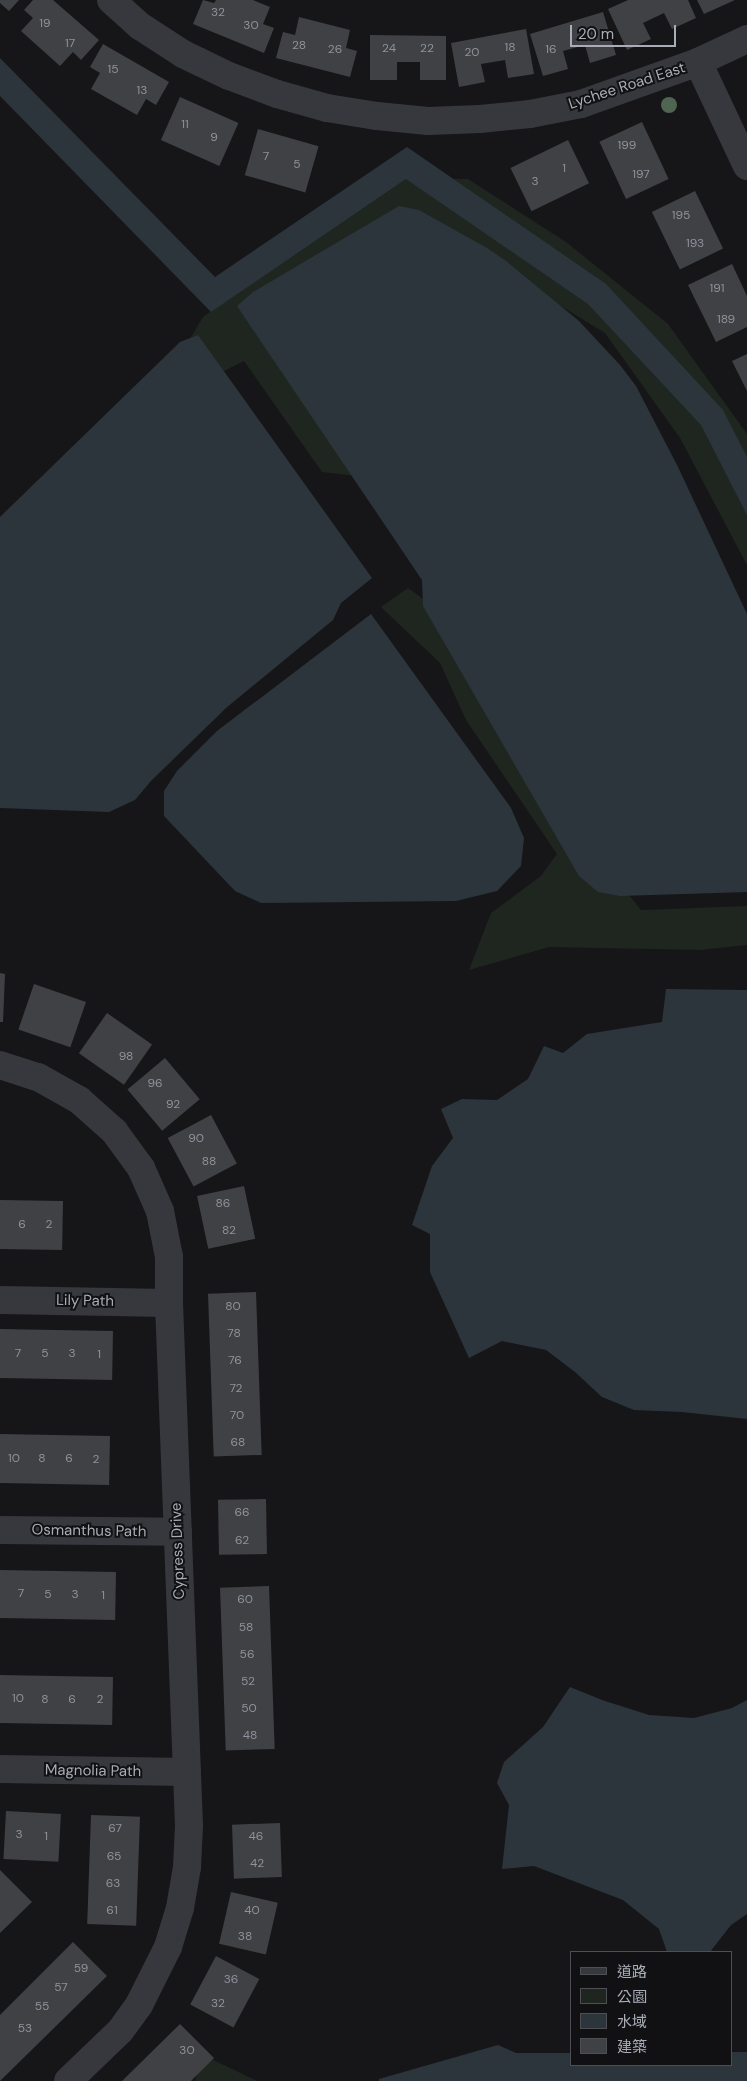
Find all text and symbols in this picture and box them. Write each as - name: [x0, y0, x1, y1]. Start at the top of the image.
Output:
- house number: 32: [211, 6, 225, 20]
- scale bar: [572, 15, 678, 47]
- house number: 19: [39, 17, 51, 31]
- house number: 30: [243, 19, 259, 33]
- text: 20 m: [578, 24, 614, 44]
- house number: 17: [65, 37, 75, 51]
- house number: 28: [292, 39, 306, 53]
- house number: 18: [504, 41, 516, 55]
- house number: 24: [382, 42, 396, 56]
- house number: 22: [420, 42, 434, 56]
- house number: 26: [328, 43, 342, 57]
- house number: 16: [545, 43, 557, 57]
- house number: 20: [465, 46, 479, 60]
- street label: Lychee Road East: [566, 59, 688, 113]
- house number: 15: [107, 63, 119, 77]
- house number: 13: [137, 84, 147, 98]
- house number: 11: [181, 118, 189, 132]
- house number: 9: [210, 131, 218, 145]
- house number: 199: [618, 139, 636, 153]
- house number: 7: [263, 150, 269, 164]
- house number: 5: [293, 158, 301, 172]
- house number: 1: [562, 162, 566, 176]
- house number: 197: [632, 168, 650, 182]
- house number: 3: [531, 175, 539, 189]
- house number: 195: [672, 209, 690, 223]
- house number: 193: [686, 237, 704, 251]
- house number: 191: [710, 282, 724, 296]
- house number: 189: [717, 313, 735, 327]
- house number: 98: [119, 1050, 133, 1064]
- house number: 96: [147, 1077, 163, 1091]
- house number: 92: [166, 1098, 180, 1112]
- house number: 90: [188, 1132, 204, 1146]
- house number: 88: [202, 1155, 216, 1169]
- house number: 86: [216, 1197, 230, 1211]
- house number: 6: [18, 1218, 26, 1232]
- house number: 2: [46, 1218, 52, 1232]
- house number: 82: [222, 1224, 236, 1238]
- street label: Lily Path: [56, 1291, 114, 1311]
- house number: 80: [225, 1300, 241, 1314]
- house number: 78: [227, 1327, 241, 1341]
- house number: 7: [15, 1347, 21, 1361]
- house number: 5: [41, 1347, 49, 1361]
- house number: 3: [68, 1347, 76, 1361]
- house number: 1: [97, 1348, 101, 1362]
- house number: 76: [228, 1354, 242, 1368]
- house number: 72: [229, 1382, 243, 1396]
- house number: 70: [230, 1409, 244, 1423]
- house number: 68: [231, 1436, 245, 1450]
- house number: 10: [8, 1452, 20, 1466]
- house number: 8: [38, 1452, 46, 1466]
- house number: 6: [65, 1452, 73, 1466]
- house number: 2: [93, 1453, 99, 1467]
- street label: Cypress Drive: [167, 1502, 189, 1600]
- house number: 66: [234, 1506, 250, 1520]
- street label: Osmanthus Path: [31, 1521, 147, 1541]
- house number: 62: [235, 1534, 249, 1548]
- house number: 7: [18, 1587, 24, 1601]
- house number: 5: [44, 1588, 52, 1602]
- house number: 3: [71, 1588, 79, 1602]
- house number: 1: [101, 1589, 105, 1603]
- house number: 60: [237, 1593, 253, 1607]
- house number: 58: [239, 1621, 253, 1635]
- house number: 56: [240, 1648, 254, 1662]
- house number: 52: [241, 1675, 255, 1689]
- house number: 10: [12, 1692, 24, 1706]
- house number: 8: [41, 1693, 49, 1707]
- house number: 6: [68, 1693, 76, 1707]
- house number: 2: [97, 1693, 103, 1707]
- house number: 50: [241, 1702, 257, 1716]
- house number: 48: [243, 1729, 257, 1743]
- street label: Magnolia Path: [45, 1761, 141, 1781]
- house number: 67: [108, 1822, 122, 1836]
- house number: 3: [15, 1828, 23, 1842]
- house number: 1: [44, 1830, 48, 1844]
- house number: 46: [249, 1830, 263, 1844]
- house number: 65: [107, 1850, 121, 1864]
- house number: 42: [250, 1857, 264, 1871]
- house number: 63: [106, 1877, 120, 1891]
- house number: 61: [106, 1904, 118, 1918]
- house number: 40: [244, 1904, 260, 1918]
- house number: 38: [238, 1930, 252, 1944]
- legend: [570, 1951, 732, 2066]
- house number: 59: [74, 1962, 88, 1976]
- text: 道路: [617, 1962, 647, 1982]
- house number: 36: [224, 1973, 238, 1987]
- house number: 57: [54, 1981, 68, 1995]
- text: 公園: [617, 1987, 647, 2007]
- house number: 32: [211, 1997, 225, 2011]
- house number: 55: [35, 2000, 49, 2014]
- text: 水域: [617, 2012, 647, 2032]
- house number: 53: [18, 2022, 32, 2036]
- text: 建築: [617, 2037, 647, 2057]
- house number: 30: [179, 2044, 195, 2058]

